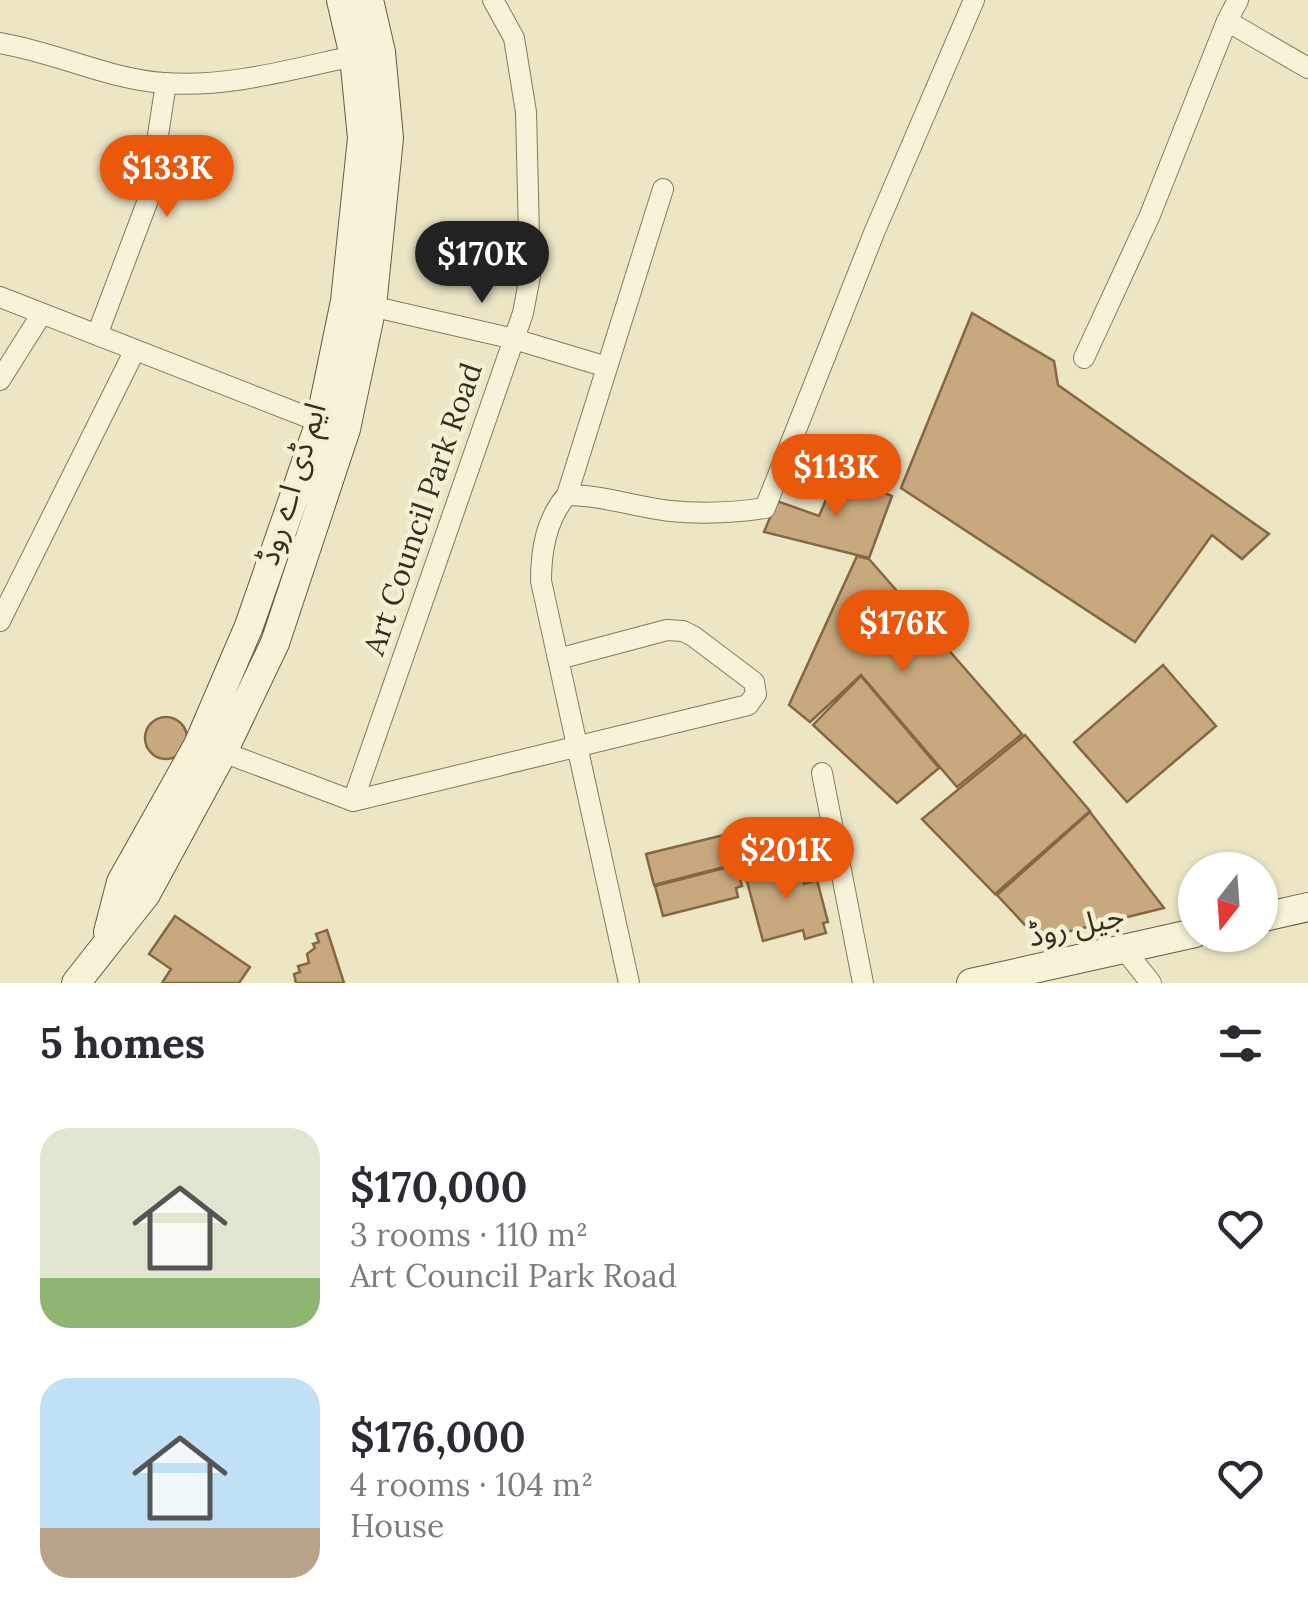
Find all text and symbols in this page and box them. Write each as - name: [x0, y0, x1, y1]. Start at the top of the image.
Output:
- pin: $133K: [97, 135, 237, 220]
- text: $133K: [122, 147, 212, 188]
- pin: $170K: [412, 221, 552, 306]
- text: $170K: [437, 233, 527, 274]
- street label: Art Council Park Road: [354, 358, 490, 661]
- street label: ایم ڈی اے روڈ: [248, 398, 339, 571]
- pin: $113K: [766, 434, 906, 519]
- text: $113K: [793, 446, 879, 487]
- pin: $176K: [833, 590, 973, 675]
- text: $176K: [859, 602, 947, 643]
- pin: $201K: [716, 817, 856, 902]
- text: $201K: [740, 829, 832, 870]
- north arrow: [1178, 852, 1278, 952]
- map controls: [1178, 852, 1278, 952]
- street label: جیل روڈ: [1024, 896, 1127, 954]
- text: 5 homes: [40, 1016, 205, 1070]
- icon: filters: [1213, 1016, 1268, 1071]
- text: $170,000: [350, 1160, 527, 1214]
- icon: home: [120, 1168, 240, 1288]
- icon: heart: [1213, 1201, 1268, 1256]
- text: 3 rooms · 110 m²: [350, 1214, 588, 1255]
- text: Art Council Park Road: [350, 1255, 677, 1296]
- text: $176,000: [350, 1410, 526, 1464]
- icon: home: [120, 1418, 240, 1538]
- icon: heart: [1213, 1451, 1268, 1506]
- text: 4 rooms · 104 m²: [350, 1464, 593, 1505]
- text: House: [350, 1505, 444, 1546]

